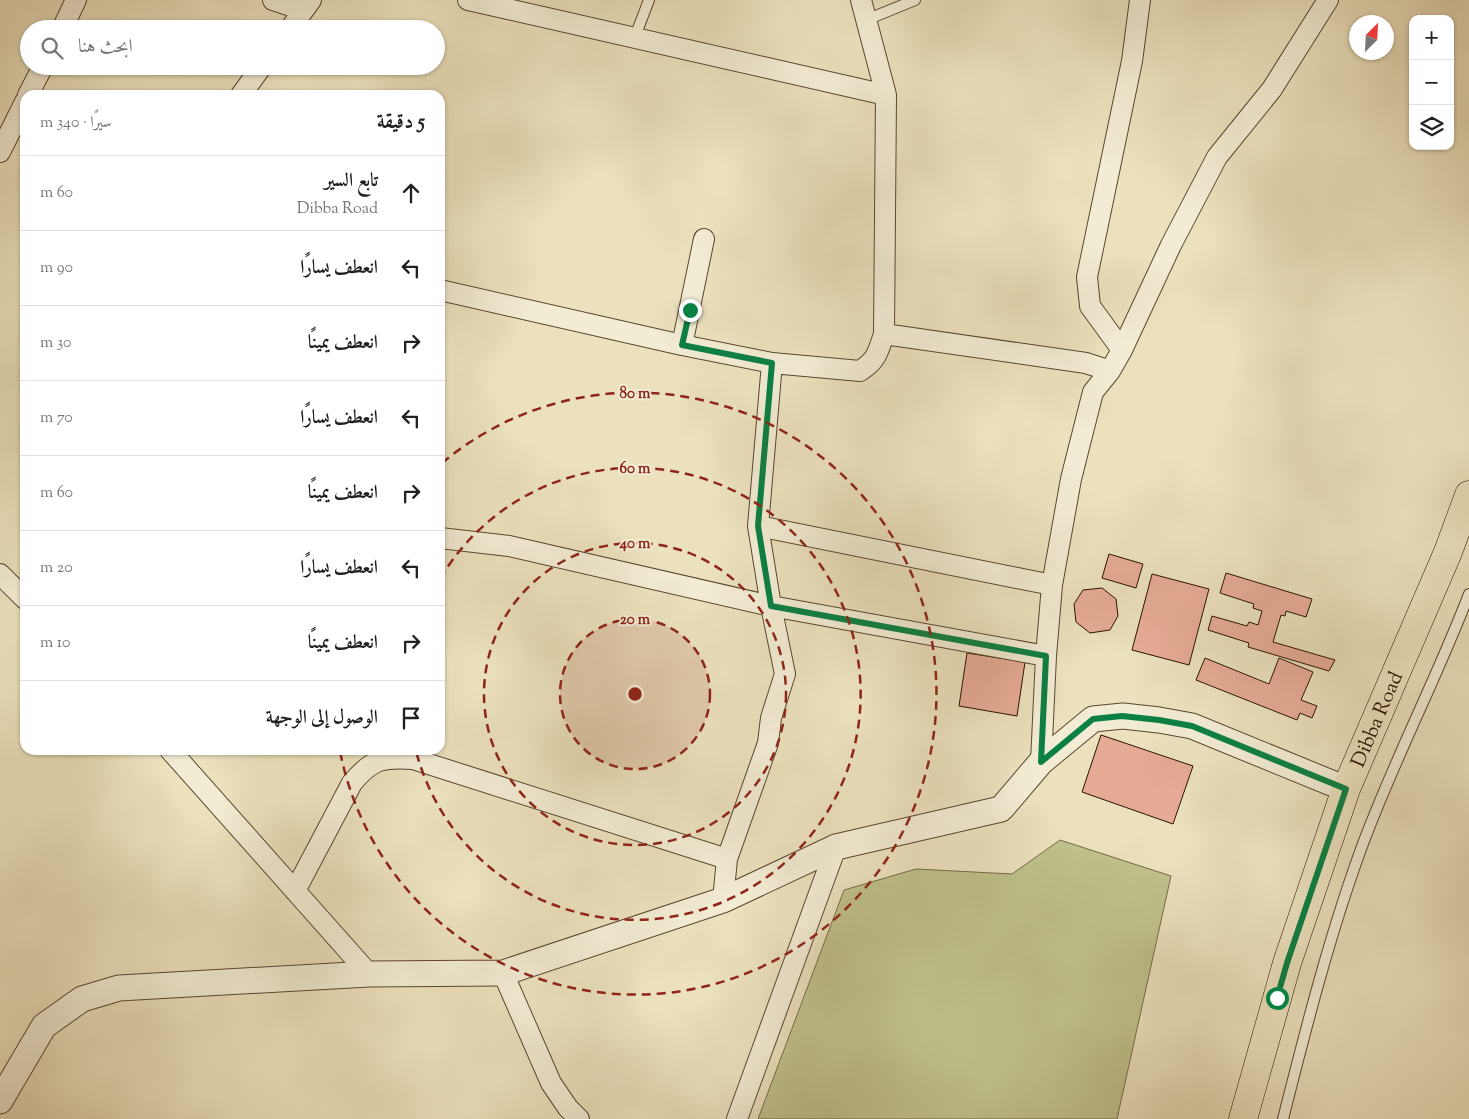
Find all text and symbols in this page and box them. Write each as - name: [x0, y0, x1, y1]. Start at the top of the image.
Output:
- north arrow: [1349, 15, 1394, 60]
- map controls: [1409, 15, 1454, 150]
- button: +: [1409, 15, 1454, 60]
- search box: [20, 20, 445, 75]
- icon: search: [38, 34, 66, 62]
- text: ابحث هنا: [78, 34, 133, 61]
- button: −: [1409, 60, 1454, 105]
- button: layers: [1409, 105, 1454, 150]
- text: 5 دقيقة: [377, 108, 425, 138]
- text: سيرًا · 340 m: [40, 112, 112, 135]
- text: تابع السير: [324, 168, 378, 195]
- icon: ahead: [397, 179, 425, 207]
- text: 60 m: [40, 182, 73, 205]
- text: Dibba Road: [297, 198, 378, 221]
- icon: left: [397, 254, 425, 282]
- text: انعطف يسارًا: [300, 255, 378, 282]
- text: 90 m: [40, 257, 73, 280]
- route end: [679, 299, 702, 322]
- icon: right: [397, 329, 425, 357]
- text: انعطف يمينًا: [308, 330, 378, 357]
- text: 30 m: [40, 332, 71, 355]
- text: 80 m: [619, 384, 651, 405]
- icon: left: [397, 404, 425, 432]
- text: انعطف يسارًا: [300, 405, 378, 432]
- text: 70 m: [40, 407, 73, 430]
- text: 60 m: [620, 459, 651, 480]
- icon: right: [397, 479, 425, 507]
- text: انعطف يمينًا: [308, 480, 378, 507]
- text: 60 m: [40, 482, 73, 505]
- text: 40 m: [619, 534, 651, 555]
- icon: left: [397, 554, 425, 582]
- text: انعطف يسارًا: [300, 555, 378, 582]
- text: 20 m: [40, 557, 73, 580]
- text: 20 m: [620, 610, 651, 631]
- icon: right: [397, 629, 425, 657]
- text: انعطف يمينًا: [308, 630, 378, 657]
- text: 10 m: [40, 632, 70, 655]
- street label: Dibba Road: [1345, 668, 1412, 772]
- centre of rings: [626, 685, 644, 703]
- icon: arrive: [397, 704, 425, 732]
- text: الوصول إلى الوجهة: [266, 705, 378, 732]
- route start: [1266, 987, 1289, 1010]

